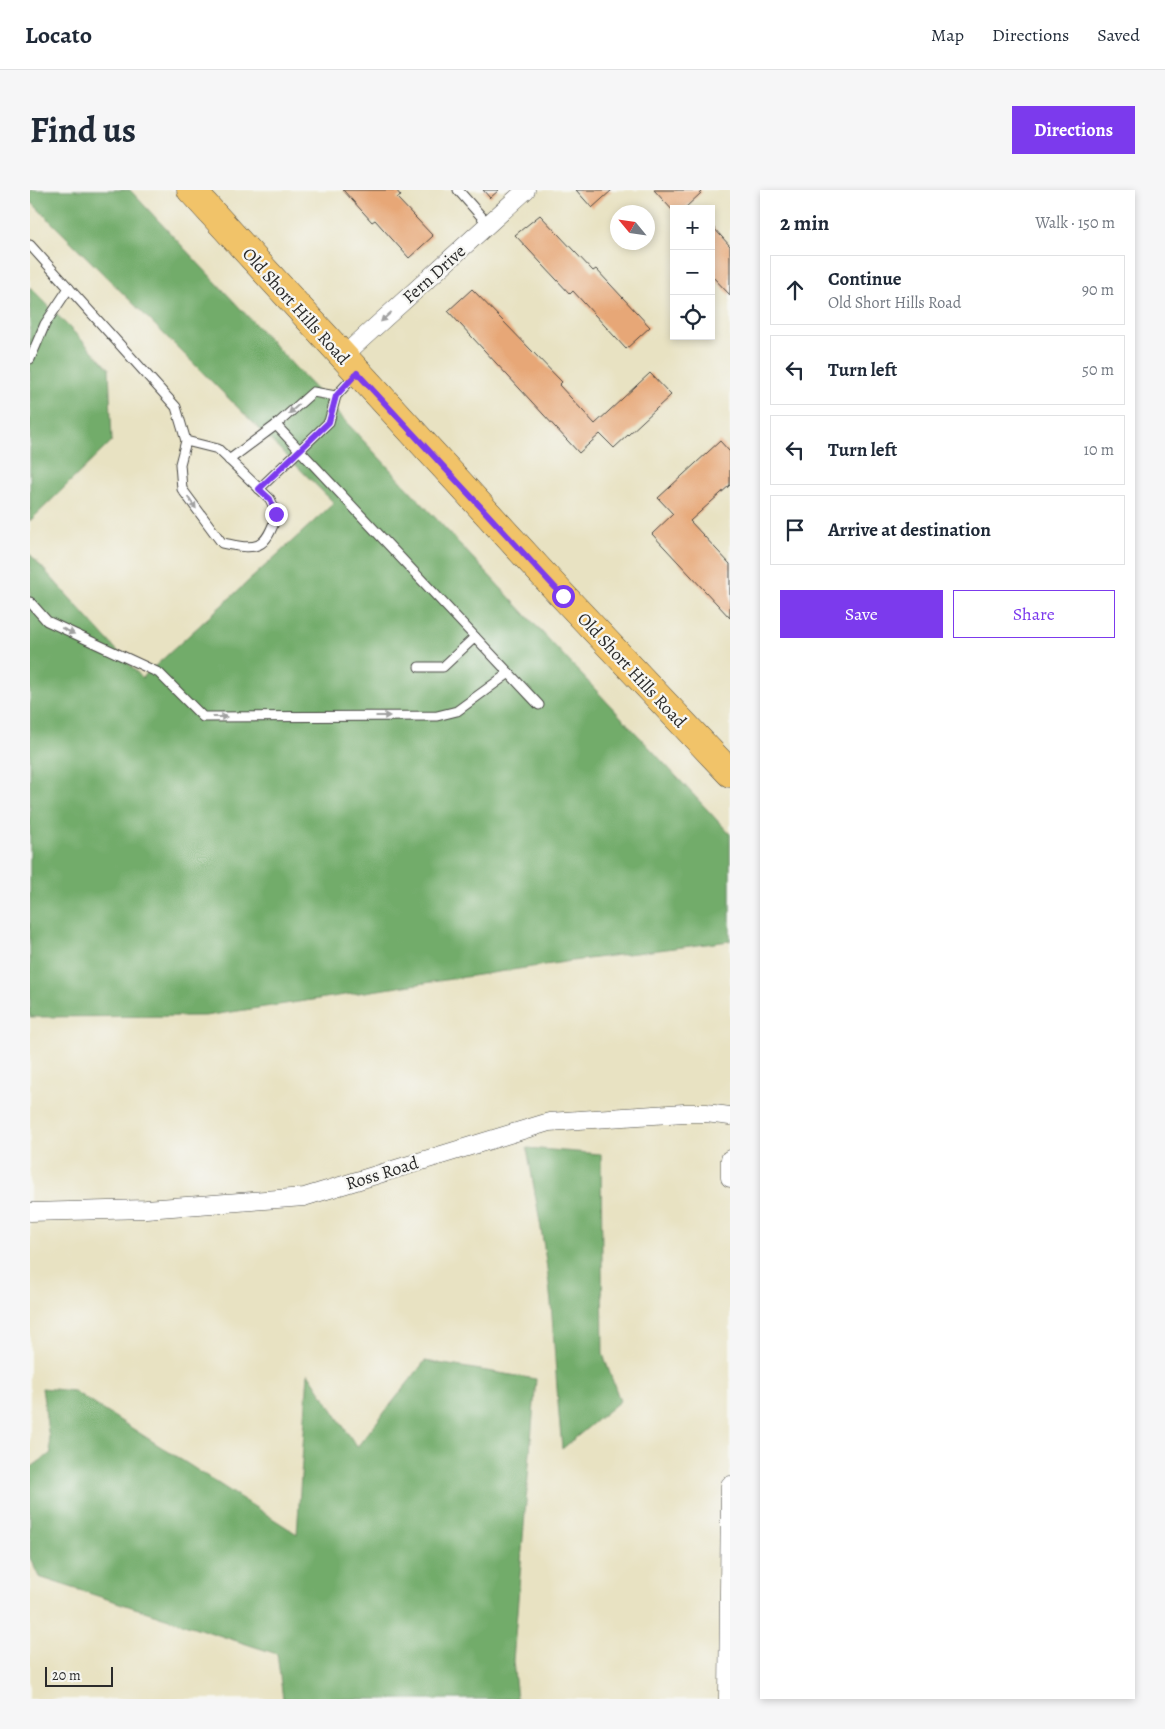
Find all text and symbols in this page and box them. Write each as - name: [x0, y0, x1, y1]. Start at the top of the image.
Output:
- text: Locato: [25, 19, 92, 51]
- text: Map: [931, 23, 964, 47]
- text: Directions: [992, 23, 1069, 47]
- text: Saved: [1097, 23, 1140, 47]
- text: Find us: [30, 106, 136, 154]
- button: Directions: [1012, 106, 1135, 154]
- north arrow: [610, 205, 655, 250]
- map controls: [670, 205, 715, 340]
- button: +: [670, 205, 715, 250]
- text: 2 min: [780, 209, 829, 237]
- text: Walk · 150 m: [1035, 212, 1115, 234]
- street label: Fern Drive: [397, 239, 471, 309]
- street label: Old Short Hills Road: [237, 242, 355, 370]
- button: −: [670, 250, 715, 295]
- text: Continue: [828, 266, 902, 292]
- icon: ahead: [781, 276, 809, 304]
- text: 90 m: [1082, 279, 1114, 301]
- text: Old Short Hills Road: [828, 292, 961, 314]
- button: locate: [670, 295, 715, 340]
- one-way arrow: [381, 311, 393, 323]
- icon: left: [781, 356, 809, 384]
- text: Turn left: [828, 357, 897, 383]
- text: 50 m: [1082, 359, 1114, 381]
- one-way arrow: [288, 403, 300, 415]
- icon: left: [781, 436, 809, 464]
- text: Turn left: [828, 437, 897, 463]
- text: 10 m: [1084, 439, 1114, 461]
- one-way arrow: [187, 496, 198, 509]
- route end: [265, 503, 288, 526]
- icon: arrive: [781, 516, 809, 544]
- text: Arrive at destination: [828, 517, 991, 543]
- route start: [552, 585, 575, 608]
- button: Save: [780, 590, 943, 638]
- button: Share: [953, 590, 1115, 638]
- street label: Old Short Hills Road: [572, 607, 692, 733]
- one-way arrow: [61, 627, 75, 635]
- one-way arrow: [375, 712, 391, 720]
- one-way arrow: [212, 713, 228, 721]
- street label: Ross Road: [343, 1150, 422, 1195]
- scale bar: [45, 1664, 112, 1687]
- text: 20 m: [52, 1666, 81, 1685]

